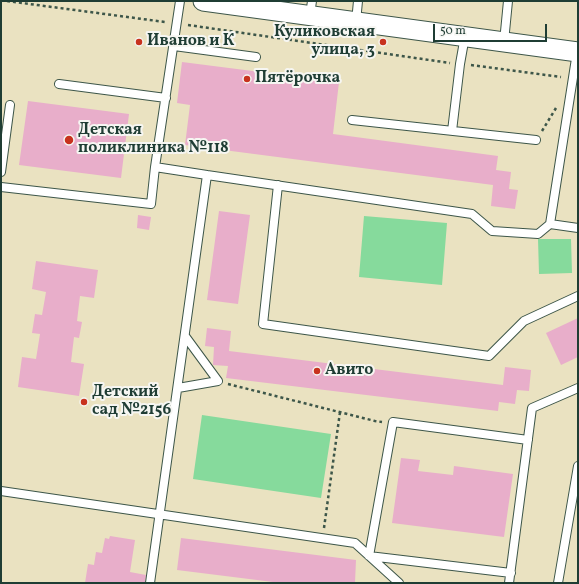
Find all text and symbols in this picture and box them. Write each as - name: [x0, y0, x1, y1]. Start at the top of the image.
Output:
- scale bar: [435, 16, 549, 42]
- place label: Куликовская улица, 3: [274, 23, 375, 61]
- text: 50 m: [440, 23, 466, 39]
- place label: Иванов и К: [147, 32, 234, 52]
- marker: Иванов и К: [134, 37, 144, 47]
- marker: Куликовская улица, 3: [378, 37, 388, 47]
- place label: Пятёрочка: [255, 69, 340, 89]
- marker: Пятёрочка: [242, 74, 252, 84]
- place label: Детская поликлиника №118: [78, 121, 229, 159]
- marker: Детская поликлиника №118: [63, 134, 75, 146]
- place label: Авито: [325, 361, 374, 381]
- marker: Авито: [312, 366, 322, 376]
- place label: Детский сад №2156: [92, 383, 171, 421]
- marker: Детский сад №2156: [79, 397, 89, 407]

